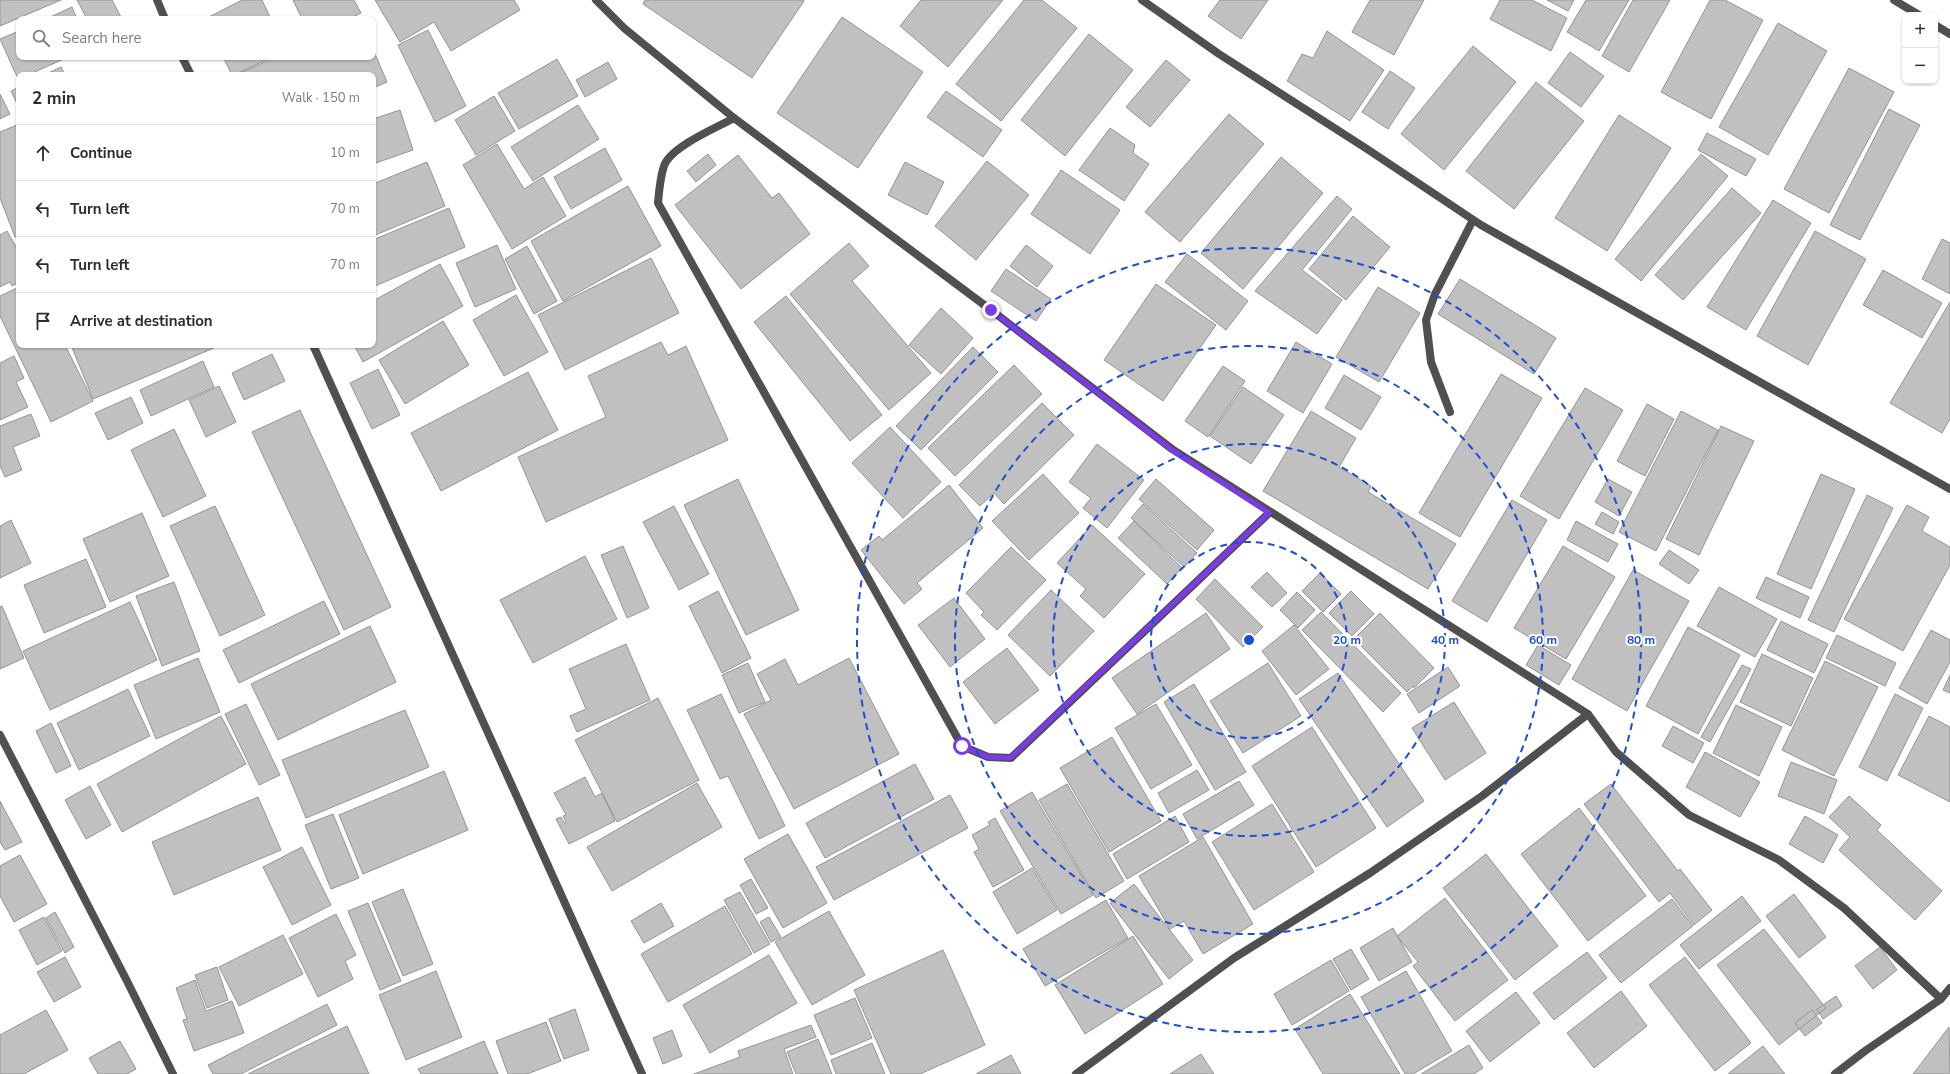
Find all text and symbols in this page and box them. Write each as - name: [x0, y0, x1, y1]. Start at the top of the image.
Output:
- map controls: [1902, 12, 1938, 84]
- button: +: [1902, 12, 1938, 48]
- search box: [16, 16, 376, 60]
- icon: search: [30, 27, 52, 49]
- text: Search here: [62, 28, 142, 48]
- button: −: [1902, 48, 1938, 84]
- text: 2 min: [32, 87, 76, 110]
- text: Walk · 150 m: [282, 89, 360, 107]
- icon: ahead: [32, 142, 54, 164]
- text: Continue: [70, 143, 132, 163]
- text: 10 m: [330, 144, 360, 162]
- icon: left: [32, 198, 54, 220]
- text: Turn left: [70, 199, 129, 219]
- text: 70 m: [330, 200, 360, 218]
- icon: left: [32, 254, 54, 276]
- text: Turn left: [70, 255, 129, 275]
- text: 70 m: [330, 256, 360, 274]
- route end: [982, 301, 1000, 319]
- icon: arrive: [32, 310, 54, 332]
- text: Arrive at destination: [70, 311, 213, 331]
- text: 20 m: [1333, 632, 1361, 648]
- text: 40 m: [1431, 632, 1459, 648]
- text: 60 m: [1529, 632, 1557, 648]
- text: 80 m: [1627, 632, 1655, 648]
- centre of rings: [1242, 633, 1256, 647]
- route start: [953, 737, 971, 755]

